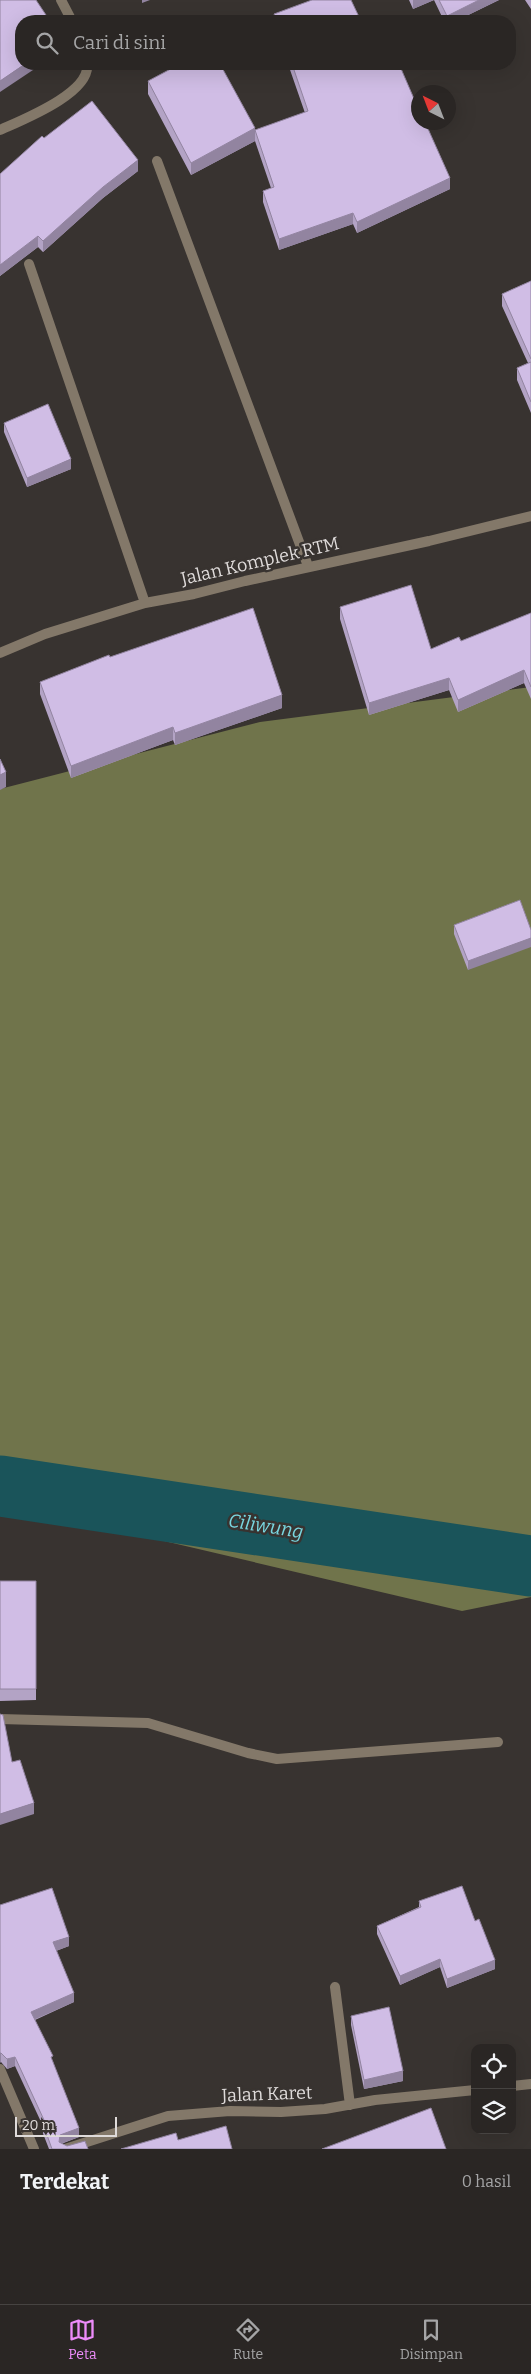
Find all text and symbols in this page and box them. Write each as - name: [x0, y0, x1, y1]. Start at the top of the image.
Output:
- search box: [15, 15, 516, 70]
- icon: search: [33, 29, 61, 57]
- text: Cari di sini: [73, 31, 166, 54]
- north arrow: [411, 85, 456, 130]
- street label: Jalan Komplek RTM: [178, 532, 341, 590]
- water label: Ciliwung: [227, 1509, 305, 1543]
- map controls: [471, 2044, 516, 2134]
- button: locate: [471, 2044, 516, 2089]
- street label: Jalan Karet: [220, 2081, 313, 2107]
- button: layers: [471, 2089, 516, 2134]
- scale bar: [15, 2114, 118, 2137]
- text: 20 m: [22, 2117, 55, 2134]
- text: Terdekat: [20, 2169, 109, 2195]
- text: 0 hasil: [462, 2172, 511, 2191]
- tab: Peta: [68, 2316, 97, 2363]
- tab: Rute: [233, 2316, 263, 2363]
- tab: Disimpan: [400, 2316, 463, 2363]

